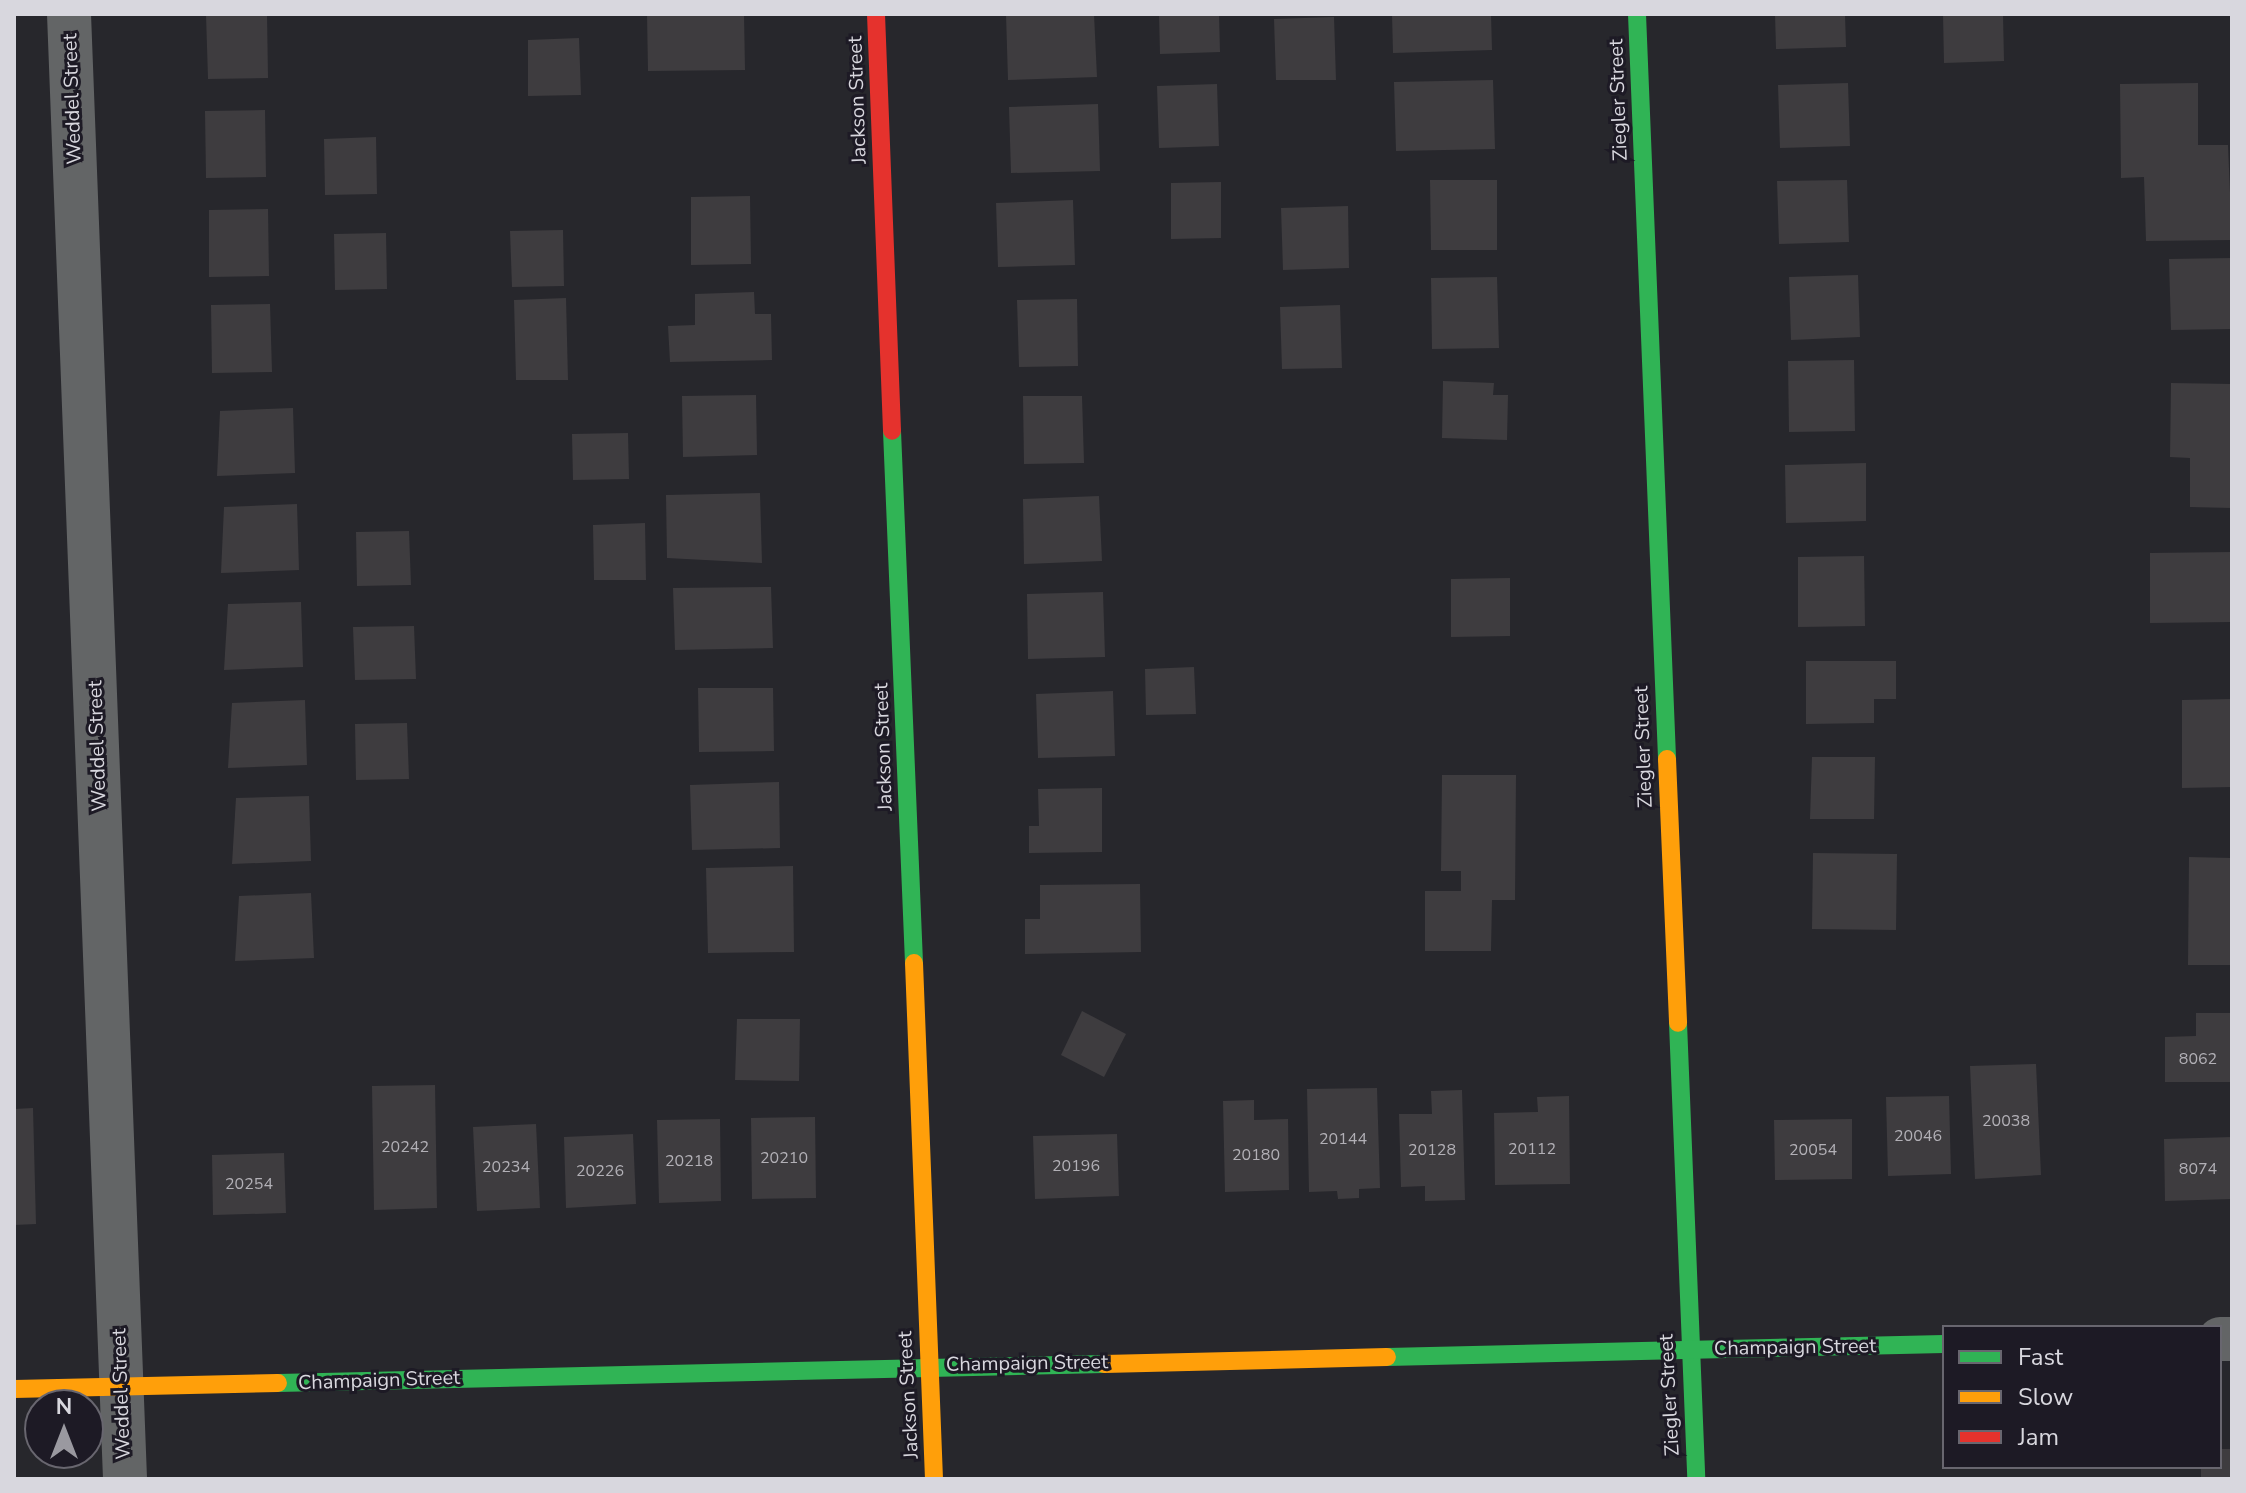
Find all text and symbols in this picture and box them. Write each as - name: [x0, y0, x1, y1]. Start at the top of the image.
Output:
- street label: Weddel Street: [58, 33, 86, 165]
- street label: Jackson Street: [843, 36, 871, 164]
- street label: Ziegler Street: [1604, 39, 1632, 161]
- street label: Weddel Street: [83, 680, 111, 812]
- street label: Jackson Street: [869, 683, 897, 811]
- street label: Ziegler Street: [1629, 686, 1657, 808]
- house number: 8062: [2179, 1049, 2217, 1069]
- house number: 20038: [1982, 1111, 2030, 1131]
- house number: 20046: [1894, 1126, 1942, 1146]
- house number: 20144: [1319, 1129, 1367, 1149]
- house number: 20242: [381, 1137, 429, 1157]
- house number: 20112: [1508, 1139, 1556, 1159]
- house number: 20128: [1408, 1140, 1456, 1160]
- house number: 20054: [1789, 1140, 1837, 1160]
- house number: 20180: [1232, 1145, 1280, 1165]
- house number: 20210: [760, 1148, 808, 1168]
- house number: 20218: [665, 1151, 713, 1171]
- house number: 20196: [1052, 1156, 1100, 1176]
- house number: 20234: [482, 1157, 530, 1177]
- house number: 8074: [2179, 1159, 2217, 1179]
- house number: 20226: [576, 1161, 624, 1181]
- house number: 20254: [225, 1174, 273, 1194]
- legend: [1942, 1325, 2222, 1469]
- street label: Weddel Street: [107, 1328, 135, 1460]
- street label: Jackson Street: [893, 1330, 923, 1460]
- street label: Ziegler Street: [1654, 1333, 1684, 1457]
- street label: Champaign Street: [1714, 1334, 1876, 1360]
- text: Fast: [2018, 1341, 2063, 1373]
- street label: Champaign Street: [946, 1350, 1108, 1376]
- street label: Champaign Street: [298, 1365, 460, 1395]
- text: Slow: [2018, 1381, 2073, 1413]
- north arrow: [24, 1389, 104, 1469]
- text: N: [56, 1392, 72, 1422]
- text: Jam: [2018, 1421, 2059, 1453]

